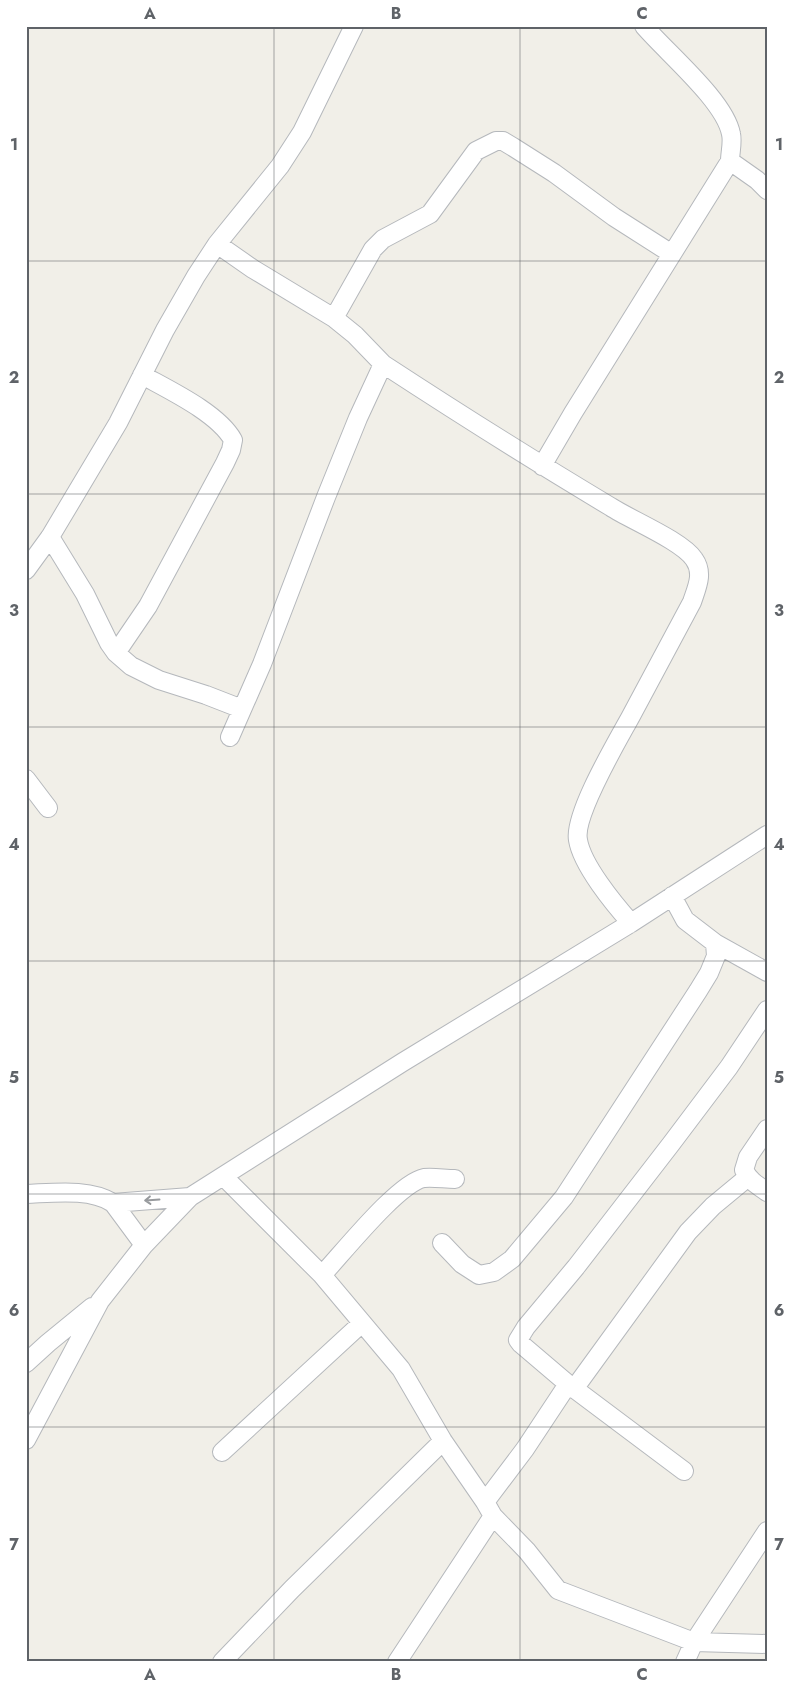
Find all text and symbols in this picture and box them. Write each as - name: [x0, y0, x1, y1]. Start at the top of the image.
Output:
- text: A: [143, 2, 156, 25]
- text: B: [391, 2, 401, 25]
- text: C: [636, 2, 648, 25]
- text: 1: [10, 133, 18, 156]
- text: 1: [775, 133, 783, 156]
- text: 2: [9, 366, 19, 389]
- text: 2: [774, 366, 784, 389]
- text: 3: [9, 599, 19, 622]
- text: 3: [774, 599, 784, 622]
- text: 4: [8, 833, 20, 856]
- text: 4: [773, 833, 785, 856]
- text: 5: [9, 1066, 19, 1089]
- text: 5: [774, 1066, 784, 1089]
- one-way arrow: [144, 1195, 160, 1205]
- text: 6: [9, 1299, 19, 1322]
- text: 6: [774, 1299, 784, 1322]
- text: 7: [9, 1533, 19, 1556]
- text: 7: [774, 1533, 784, 1556]
- text: A: [143, 1663, 156, 1686]
- text: B: [391, 1663, 401, 1686]
- text: C: [636, 1663, 648, 1686]

